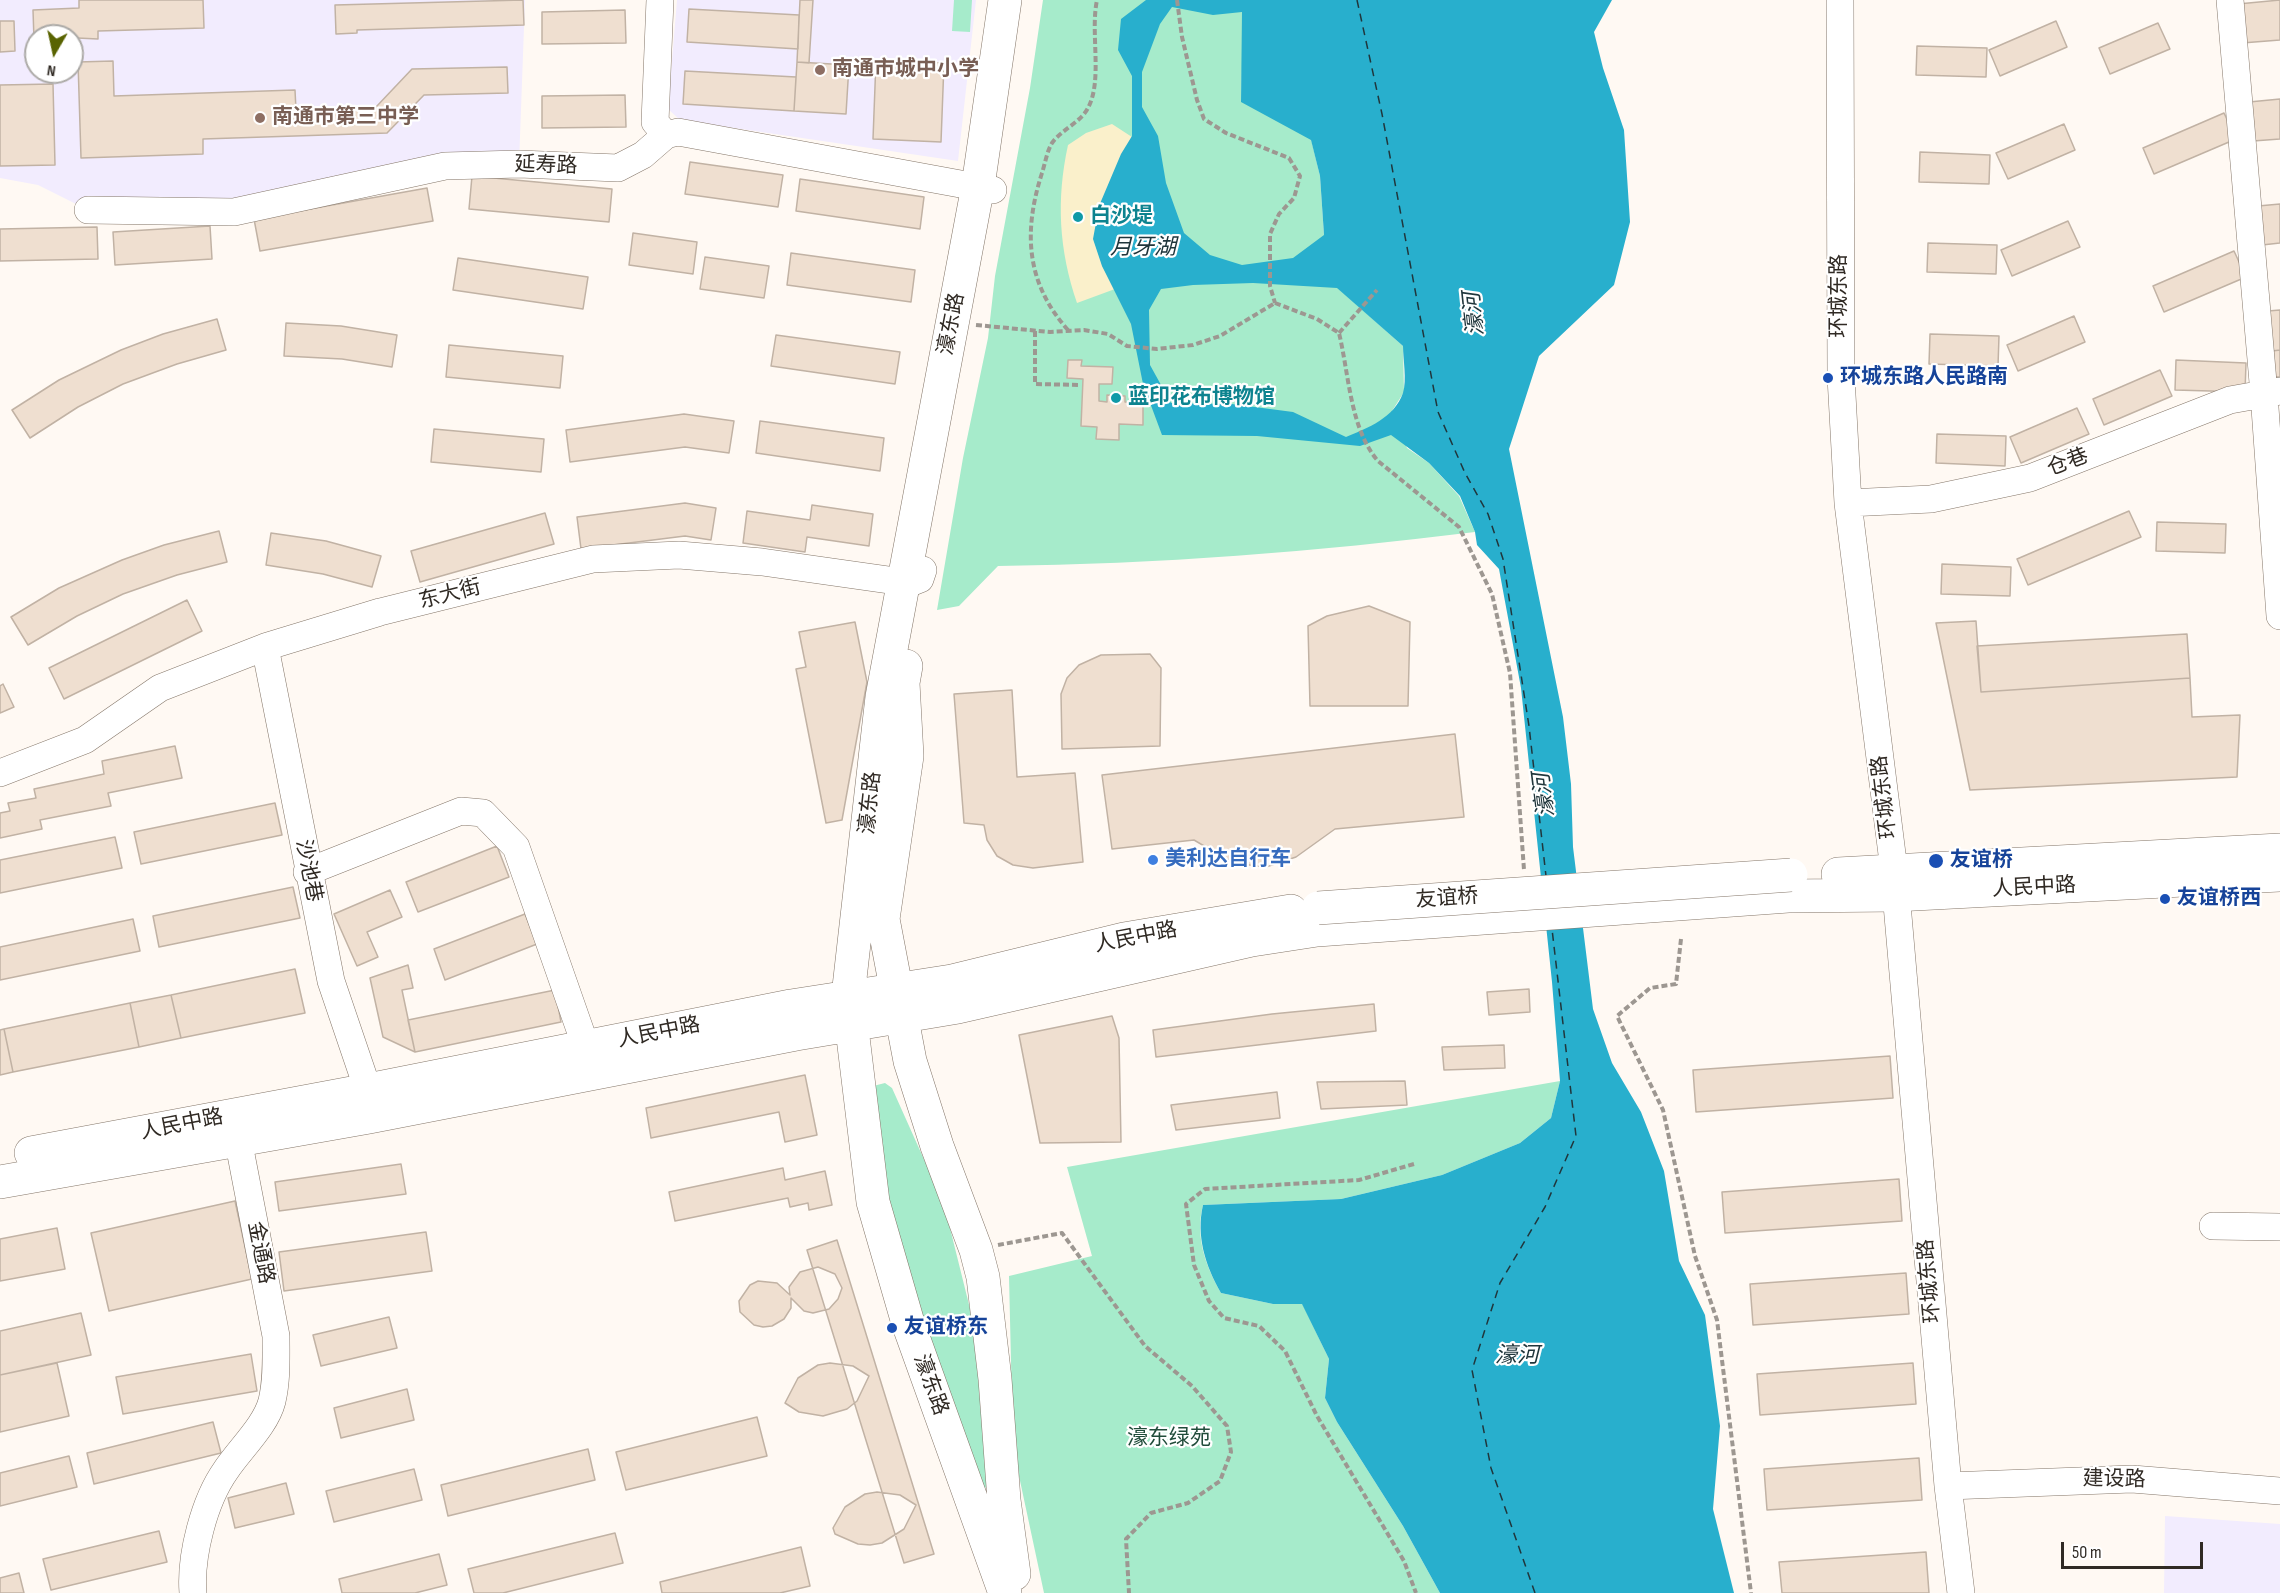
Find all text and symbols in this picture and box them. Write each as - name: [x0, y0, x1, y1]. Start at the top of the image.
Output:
- north arrow: [24, 24, 84, 84]
- place label: 南通市城中小学: [832, 57, 979, 83]
- text: N: [46, 60, 57, 80]
- marker: 南通市城中小学: [813, 63, 827, 77]
- place label: 南通市第三中学: [272, 105, 419, 131]
- marker: 南通市第三中学: [253, 111, 267, 125]
- street label: 延寿路: [514, 152, 578, 180]
- place label: 白沙堤: [1090, 204, 1153, 230]
- marker: 白沙堤: [1071, 210, 1085, 224]
- water label: 月牙湖: [1110, 235, 1176, 261]
- street label: 环城东路: [1827, 254, 1853, 338]
- street label: 濠东路: [934, 291, 970, 357]
- water label: 濠河: [1460, 291, 1490, 337]
- place label: 环城东路人民路南: [1840, 365, 2008, 391]
- marker: 环城东路人民路南: [1821, 371, 1835, 385]
- place label: 蓝印花布博物馆: [1128, 385, 1275, 411]
- marker: 蓝印花布博物馆: [1109, 391, 1123, 405]
- street label: 仓巷: [2044, 444, 2092, 482]
- street label: 东大街: [416, 575, 484, 615]
- street label: 环城东路: [1867, 754, 1903, 840]
- street label: 濠东路: [855, 770, 887, 836]
- water label: 濠河: [1529, 772, 1561, 818]
- street label: 沙池巷: [290, 838, 326, 904]
- place label: 美利达自行车: [1165, 847, 1291, 873]
- place label: 友谊桥: [1950, 848, 2013, 874]
- marker: 友谊桥: [1927, 852, 1945, 870]
- marker: 美利达自行车: [1146, 853, 1160, 867]
- street label: 人民中路: [1991, 873, 2077, 903]
- street label: 友谊桥: [1415, 884, 1479, 914]
- place label: 友谊桥西: [2177, 886, 2261, 912]
- marker: 友谊桥西: [2158, 892, 2172, 906]
- street label: 人民中路: [1092, 918, 1180, 958]
- street label: 人民中路: [615, 1013, 703, 1053]
- street label: 人民中路: [138, 1105, 226, 1145]
- street label: 金通路: [242, 1220, 278, 1286]
- street label: 环城东路: [1914, 1238, 1946, 1324]
- place label: 友谊桥东: [904, 1315, 988, 1341]
- marker: 友谊桥东: [885, 1321, 899, 1335]
- water label: 濠河: [1495, 1343, 1539, 1369]
- street label: 濠东路: [907, 1351, 953, 1419]
- park label: 濠东绿苑: [1127, 1426, 1211, 1452]
- street label: 建设路: [2082, 1467, 2146, 1493]
- scale bar: [2064, 1530, 2206, 1568]
- text: 50 m: [2072, 1542, 2102, 1563]

